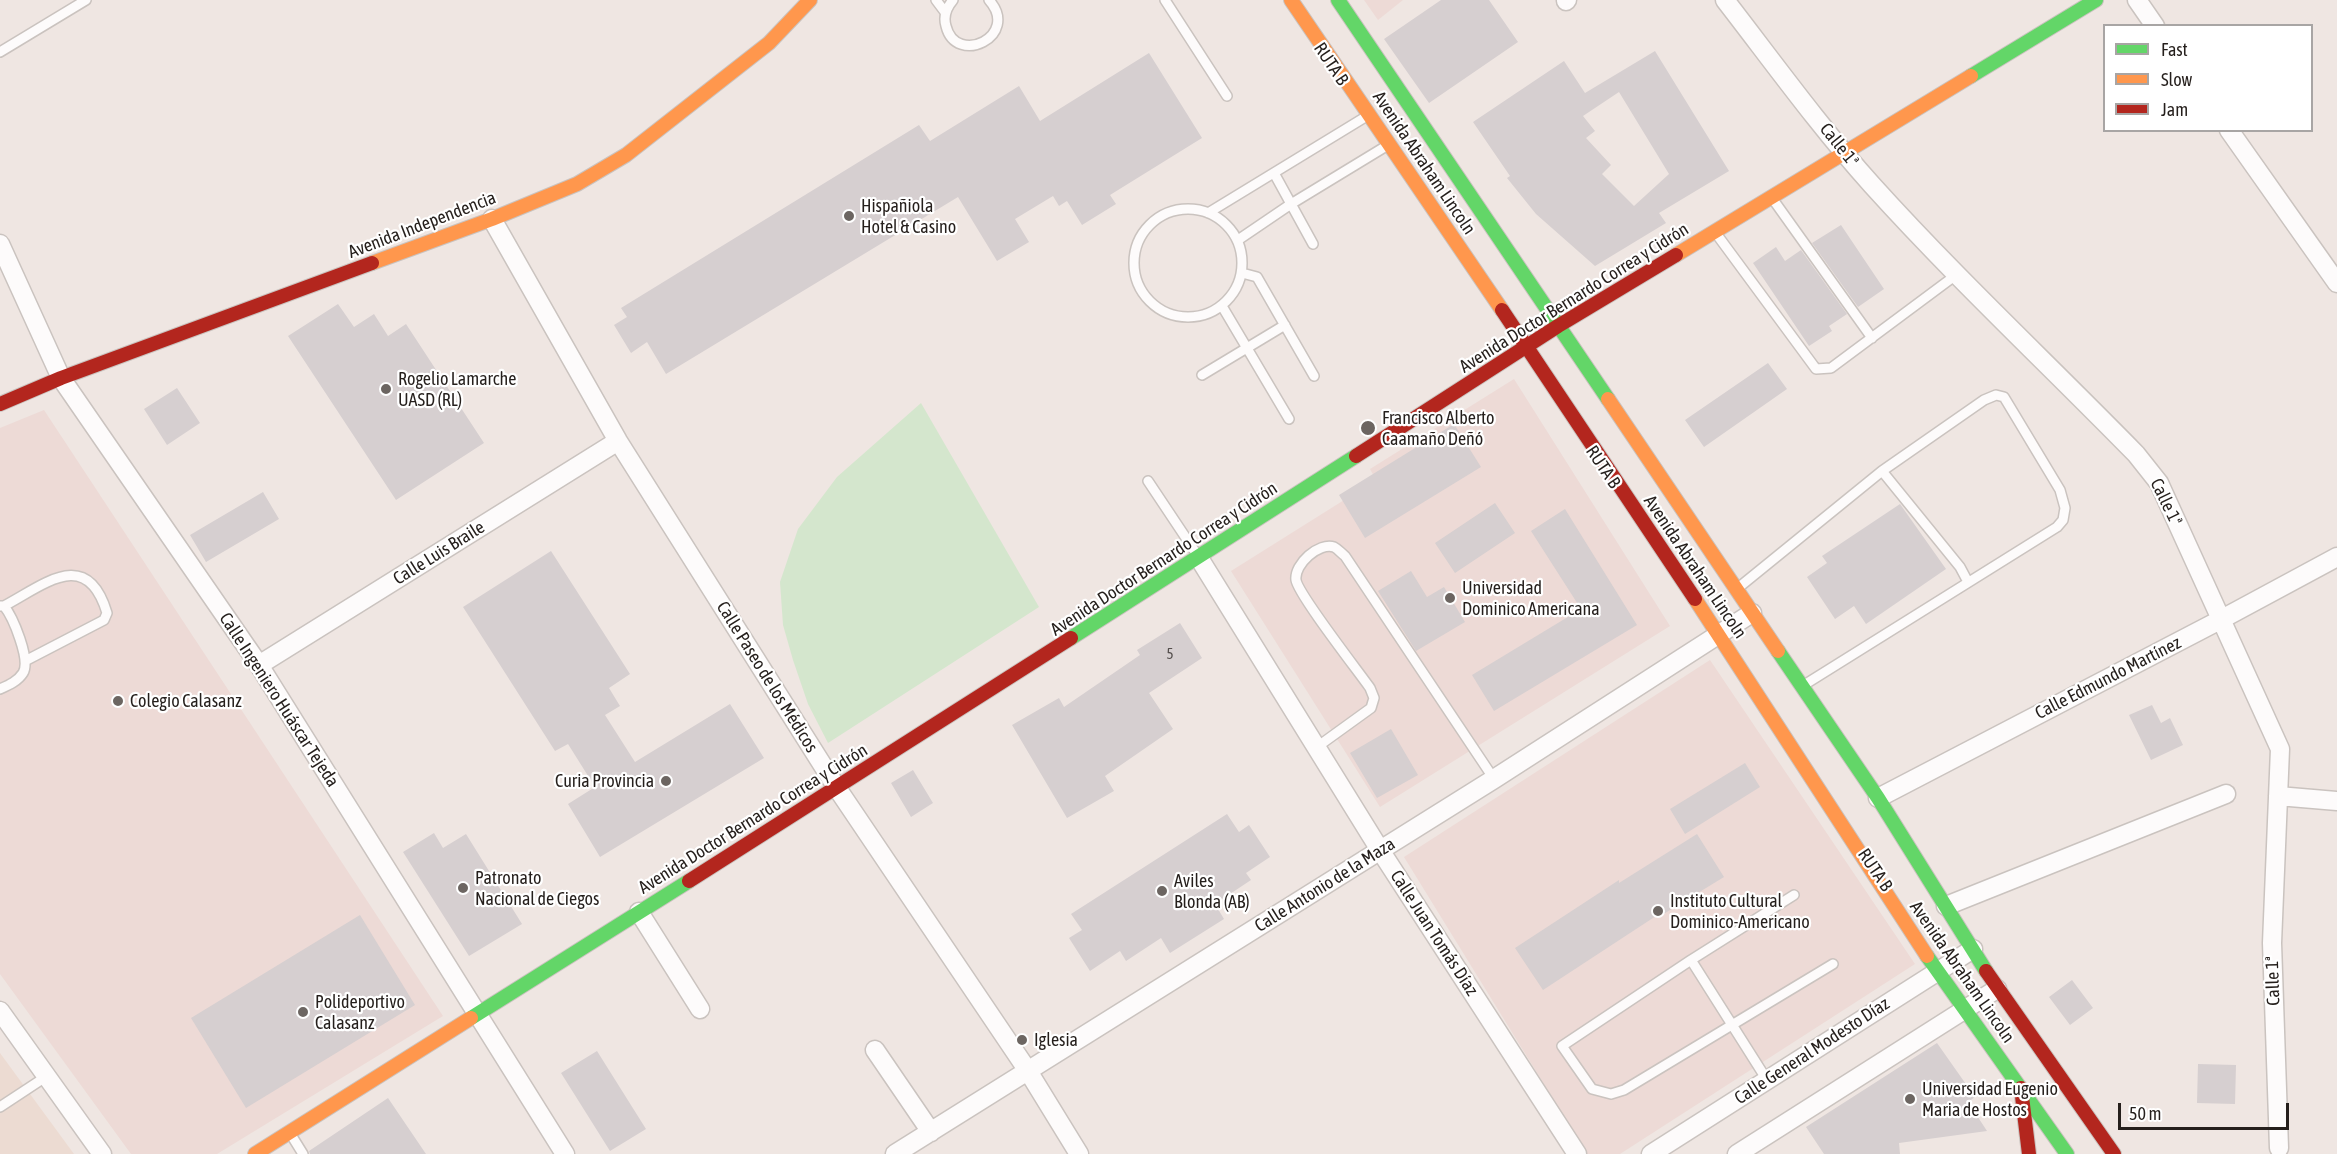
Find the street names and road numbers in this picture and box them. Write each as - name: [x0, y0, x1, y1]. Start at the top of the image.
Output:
- street label: RUTA B: [1309, 39, 1353, 89]
- street label: Avenida Abraham Lincoln: [1368, 87, 1480, 239]
- street label: Calle 1ª: [1815, 119, 1863, 171]
- street label: Avenida Independencia: [345, 187, 499, 263]
- street label: Avenida Doctor Bernardo Correa y Cidrón: [1455, 218, 1693, 378]
- street label: RUTA B: [1581, 442, 1625, 492]
- street label: Calle 1ª: [2145, 475, 2187, 529]
- street label: Avenida Doctor Bernardo Correa y Cidrón: [1047, 477, 1281, 641]
- street label: Avenida Abraham Lincoln: [1639, 491, 1751, 643]
- street label: Calle Luis Braile: [389, 516, 489, 590]
- street label: Calle Paseo de los Médicos: [712, 598, 822, 756]
- street label: Calle Ingeniero Huáscar Tejeda: [215, 609, 343, 791]
- street label: Calle Edmundo Martínez: [2031, 632, 2185, 724]
- street label: Avenida Doctor Bernardo Correa y Cidrón: [634, 739, 872, 899]
- street label: Calle Antonio de la Maza: [1251, 833, 1399, 937]
- street label: RUTA B: [1853, 845, 1897, 895]
- street label: Calle Juan Tomás Díaz: [1385, 866, 1483, 1000]
- street label: Avenida Abraham Lincoln: [1905, 897, 2019, 1047]
- street label: Calle 1ª: [2261, 956, 2285, 1006]
- street label: Calle General Modesto Díaz: [1731, 993, 1893, 1109]

